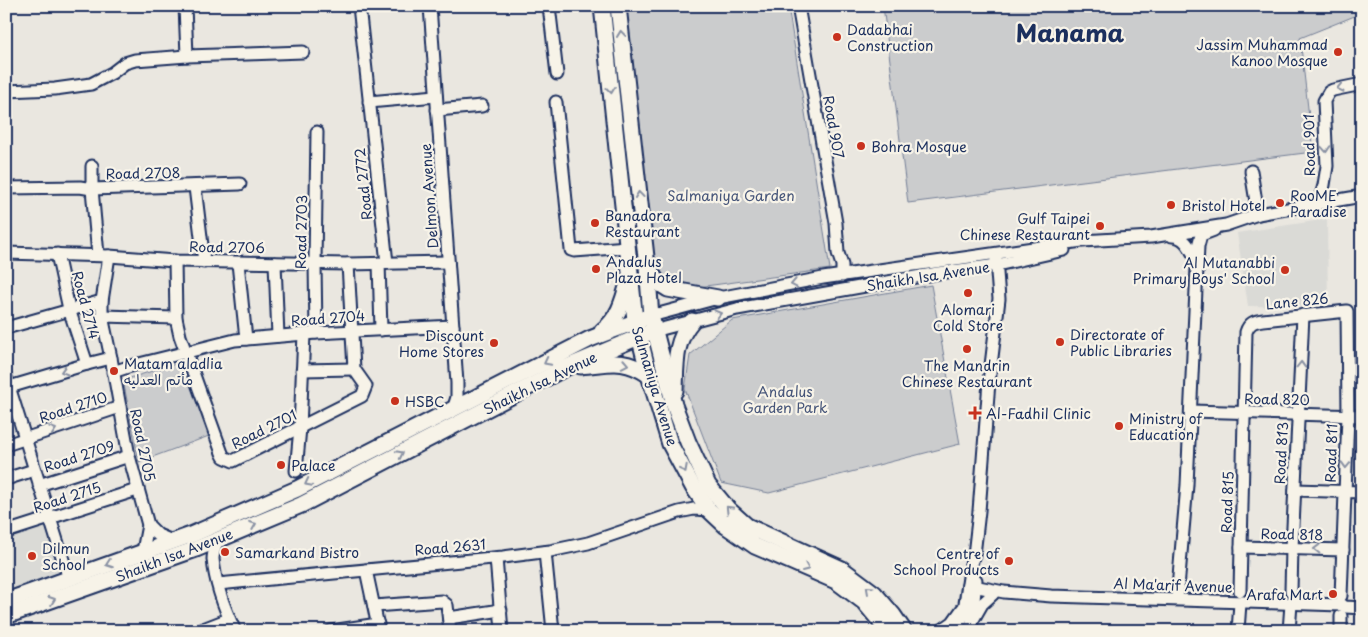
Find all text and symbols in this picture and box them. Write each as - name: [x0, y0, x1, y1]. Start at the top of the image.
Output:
- district label: Manama: [1016, 14, 1125, 50]
- place label: Dadabhai Construction: [847, 19, 933, 56]
- one-way arrow: [616, 29, 627, 37]
- marker: Dadabhai Construction: [831, 31, 843, 43]
- place label: Jassim Muhammad Kanoo Mosque: [1196, 34, 1328, 71]
- marker: Jassim Muhammad Kanoo Mosque: [1332, 46, 1344, 58]
- one-way arrow: [1336, 82, 1345, 93]
- one-way arrow: [605, 86, 616, 94]
- street label: Road 907: [818, 94, 850, 160]
- street label: Road 901: [1298, 114, 1320, 176]
- place label: Bohra Mosque: [871, 136, 967, 157]
- marker: Bohra Mosque: [855, 140, 867, 152]
- street label: Delmon Avenue: [415, 143, 443, 249]
- one-way arrow: [1321, 146, 1332, 154]
- street label: Road 2772: [349, 147, 377, 221]
- street label: Road 2708: [105, 162, 181, 184]
- park label: Salmaniya Garden: [667, 185, 795, 206]
- place label: RooME Paradise: [1290, 185, 1347, 222]
- one-way arrow: [634, 191, 645, 199]
- street label: Road 2703: [290, 195, 312, 269]
- place label: Bristol Hotel: [1181, 195, 1265, 216]
- marker: RooME Paradise: [1274, 197, 1286, 209]
- marker: Bristol Hotel: [1165, 199, 1177, 211]
- place label: Banadora Restaurant: [605, 205, 680, 242]
- place label: Gulf Taipei Chinese Restaurant: [960, 208, 1090, 245]
- marker: Banadora Restaurant: [589, 217, 601, 229]
- marker: Gulf Taipei Chinese Restaurant: [1094, 220, 1106, 232]
- street label: Road 2706: [189, 236, 265, 258]
- place label: Andalus Plaza Hotel: [606, 251, 682, 288]
- place label: Al Mutanabbi Primary Boys' School: [1133, 252, 1275, 289]
- street label: Shaikh Isa Avenue: [865, 256, 991, 296]
- marker: Andalus Plaza Hotel: [590, 263, 602, 275]
- marker: Al Mutanabbi Primary Boys' School: [1279, 264, 1291, 276]
- street label: Road 2714: [67, 269, 105, 341]
- one-way arrow: [790, 278, 799, 289]
- marker: Alomari Cold Store: [962, 287, 974, 299]
- street label: Lane 826: [1265, 287, 1329, 315]
- place label: Alomari Cold Store: [933, 299, 1003, 336]
- street label: Road 2704: [290, 305, 366, 331]
- one-way arrow: [714, 309, 723, 320]
- street label: Salmaniya Avenue: [627, 323, 683, 449]
- place label: Directorate of Public Libraries: [1070, 324, 1172, 361]
- place label: Discount Home Stores: [399, 325, 484, 362]
- marker: Directorate of Public Libraries: [1054, 336, 1066, 348]
- marker: Discount Home Stores: [488, 337, 500, 349]
- marker: The Mandrin Chinese Restaurant: [961, 343, 973, 355]
- street label: Shaikh Isa Avenue: [480, 346, 601, 420]
- place label: Matam aladlia مأتم العدليه: [124, 353, 223, 391]
- place label: The Mandrin Chinese Restaurant: [902, 355, 1032, 392]
- one-way arrow: [543, 356, 552, 366]
- one-way arrow: [621, 359, 630, 369]
- one-way arrow: [1295, 361, 1306, 369]
- one-way arrow: [61, 365, 69, 375]
- marker: Matam aladlia مأتم العدليه: [108, 365, 120, 377]
- park label: Andalus Garden Park: [743, 381, 828, 418]
- street label: Road 2710: [36, 386, 110, 428]
- street label: Road 820: [1244, 388, 1310, 410]
- place label: HSBC: [405, 391, 445, 412]
- marker: HSBC: [389, 395, 401, 407]
- place label: Al-Fadhil Clinic: [986, 403, 1091, 424]
- street label: Road 2701: [228, 404, 300, 454]
- marker: Al-Fadhil Clinic: [968, 406, 982, 420]
- street label: Road 2705: [125, 407, 161, 483]
- place label: Ministry of Education: [1129, 408, 1203, 445]
- marker: Ministry of Education: [1113, 420, 1125, 432]
- street label: Road 813: [1269, 421, 1293, 485]
- street label: Road 811: [1319, 423, 1343, 483]
- one-way arrow: [48, 425, 56, 435]
- street label: Road 2709: [41, 435, 117, 477]
- one-way arrow: [394, 450, 403, 460]
- place label: Palace: [291, 455, 335, 476]
- marker: Palace: [275, 459, 287, 471]
- one-way arrow: [1341, 461, 1351, 469]
- one-way arrow: [678, 464, 688, 473]
- street label: Road 815: [1215, 471, 1239, 533]
- street label: Road 2715: [30, 476, 104, 518]
- one-way arrow: [305, 477, 314, 487]
- one-way arrow: [726, 506, 735, 515]
- one-way arrow: [249, 520, 257, 530]
- street label: Shaikh Isa Avenue: [112, 523, 236, 587]
- street label: Road 818: [1261, 523, 1323, 545]
- street label: Road 2631: [413, 533, 487, 561]
- place label: Dilmun School: [42, 538, 90, 575]
- place label: Samarkand Bistro: [235, 542, 359, 563]
- place label: Centre of School Products: [893, 543, 1000, 580]
- one-way arrow: [1313, 544, 1321, 554]
- marker: Samarkand Bistro: [219, 546, 231, 558]
- marker: Dilmun School: [26, 550, 38, 562]
- marker: Centre of School Products: [1003, 555, 1015, 567]
- one-way arrow: [105, 558, 114, 568]
- one-way arrow: [801, 562, 810, 572]
- street label: Al Ma'arif Avenue: [1113, 572, 1233, 598]
- place label: Arafa Mart: [1247, 584, 1323, 605]
- one-way arrow: [865, 586, 874, 595]
- marker: Arafa Mart: [1327, 588, 1339, 600]
- one-way arrow: [47, 596, 56, 606]

